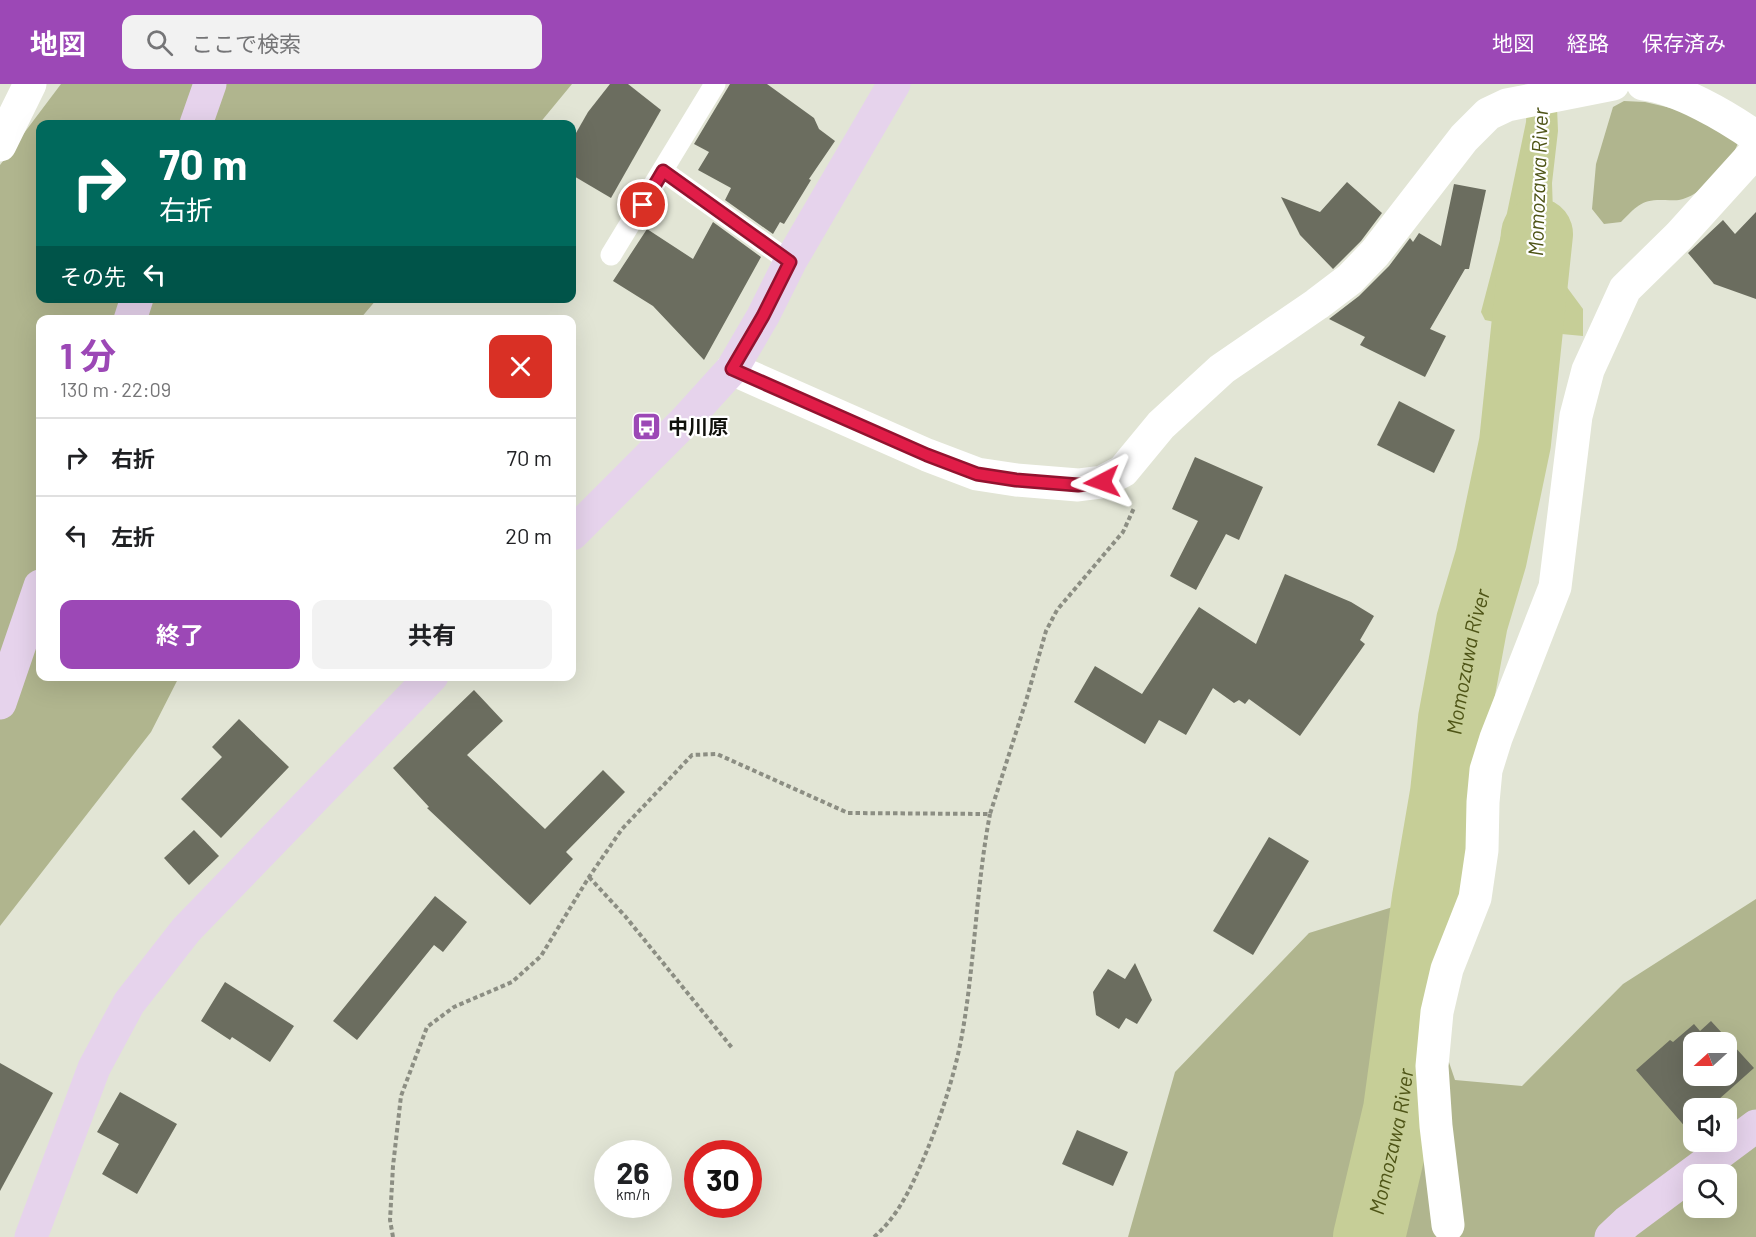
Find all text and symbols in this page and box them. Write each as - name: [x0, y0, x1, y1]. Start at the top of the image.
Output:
- search box: [122, 15, 542, 69]
- text: 地図: [30, 26, 86, 60]
- icon: search: [143, 26, 176, 59]
- text: ここで検索: [191, 30, 301, 56]
- text: 地図: [1492, 30, 1534, 55]
- text: 経路: [1567, 30, 1609, 55]
- text: 保存済み: [1642, 30, 1726, 55]
- water label: Momozawa River: [1522, 107, 1552, 257]
- text: 70 m: [159, 138, 247, 188]
- icon: right: [60, 144, 138, 222]
- pin: [617, 179, 668, 230]
- icon: arrive: [626, 188, 659, 221]
- text: 右折: [159, 193, 213, 225]
- icon: left: [138, 258, 171, 291]
- text: その先: [60, 263, 126, 289]
- text: 1 分: [60, 333, 116, 376]
- button: close: [489, 335, 552, 398]
- text: 130 m · 22:09: [60, 377, 171, 401]
- bus stop icon: 中川原: [631, 410, 663, 442]
- place label: 中川原: [668, 414, 728, 438]
- icon: right: [60, 441, 93, 474]
- text: 70 m: [507, 444, 552, 470]
- text: 右折: [111, 445, 155, 471]
- position arrow: [1070, 450, 1134, 514]
- icon: left: [60, 519, 93, 552]
- text: 20 m: [505, 522, 552, 548]
- text: 左折: [111, 523, 155, 549]
- water label: Momozawa River: [1440, 585, 1494, 736]
- button: 終了: [60, 600, 300, 669]
- button: 共有: [312, 600, 552, 669]
- north arrow: [1683, 1032, 1737, 1086]
- map controls: [1683, 1032, 1737, 1218]
- water label: Momozawa River: [1362, 1066, 1417, 1217]
- button: sound: [1683, 1098, 1737, 1152]
- speed limit sign: 30: [684, 1140, 762, 1218]
- text: 26: [617, 1154, 649, 1190]
- button: search: [1683, 1164, 1737, 1218]
- text: km/h: [616, 1185, 650, 1203]

